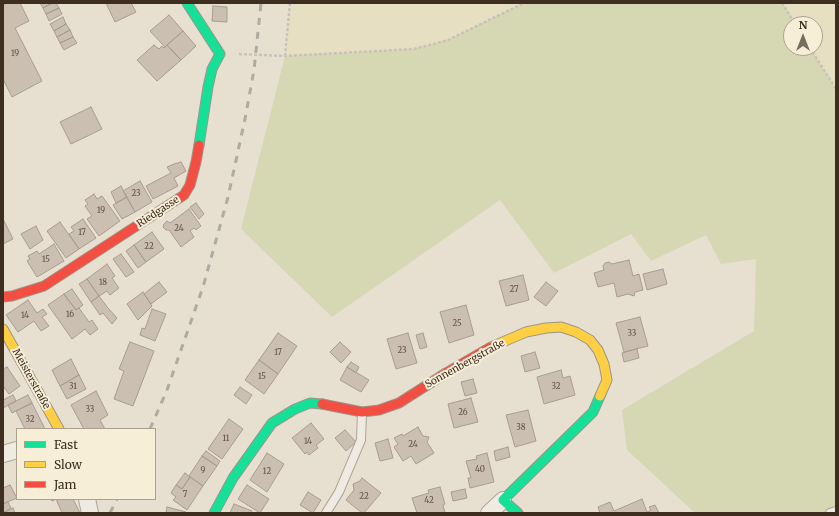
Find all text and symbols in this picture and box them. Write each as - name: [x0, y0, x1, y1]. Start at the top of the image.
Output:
- north arrow: [783, 16, 823, 56]
- text: N: [799, 18, 807, 32]
- house number: 19: [11, 49, 19, 59]
- house number: 23: [131, 189, 141, 199]
- street label: Riedgasse: [135, 194, 181, 230]
- house number: 19: [97, 206, 105, 216]
- house number: 24: [174, 224, 184, 234]
- house number: 17: [78, 228, 86, 238]
- house number: 22: [144, 242, 154, 252]
- house number: 15: [42, 255, 50, 265]
- house number: 18: [99, 278, 107, 288]
- house number: 27: [509, 285, 519, 295]
- house number: 16: [66, 310, 74, 320]
- house number: 14: [21, 311, 29, 321]
- house number: 25: [452, 319, 462, 329]
- house number: 33: [628, 329, 636, 339]
- street label: Sonnenbergstraße: [423, 337, 507, 391]
- house number: 23: [397, 346, 407, 356]
- street label: Meisterstraße: [10, 347, 52, 411]
- house number: 17: [274, 348, 282, 358]
- house number: 15: [258, 372, 266, 382]
- house number: 31: [69, 382, 77, 392]
- house number: 32: [551, 382, 561, 392]
- house number: 33: [86, 405, 94, 415]
- house number: 26: [458, 408, 468, 418]
- house number: 32: [25, 415, 35, 425]
- house number: 38: [516, 423, 526, 433]
- legend: [16, 428, 156, 500]
- house number: 11: [223, 434, 229, 444]
- text: Fast: [54, 437, 78, 452]
- house number: 14: [304, 437, 312, 447]
- house number: 24: [408, 440, 418, 450]
- text: Slow: [54, 457, 82, 472]
- house number: 40: [475, 465, 485, 475]
- house number: 9: [201, 466, 205, 476]
- house number: 12: [263, 467, 271, 477]
- text: Jam: [54, 477, 76, 492]
- house number: 7: [183, 490, 187, 500]
- house number: 22: [359, 492, 369, 502]
- house number: 42: [424, 496, 434, 506]

